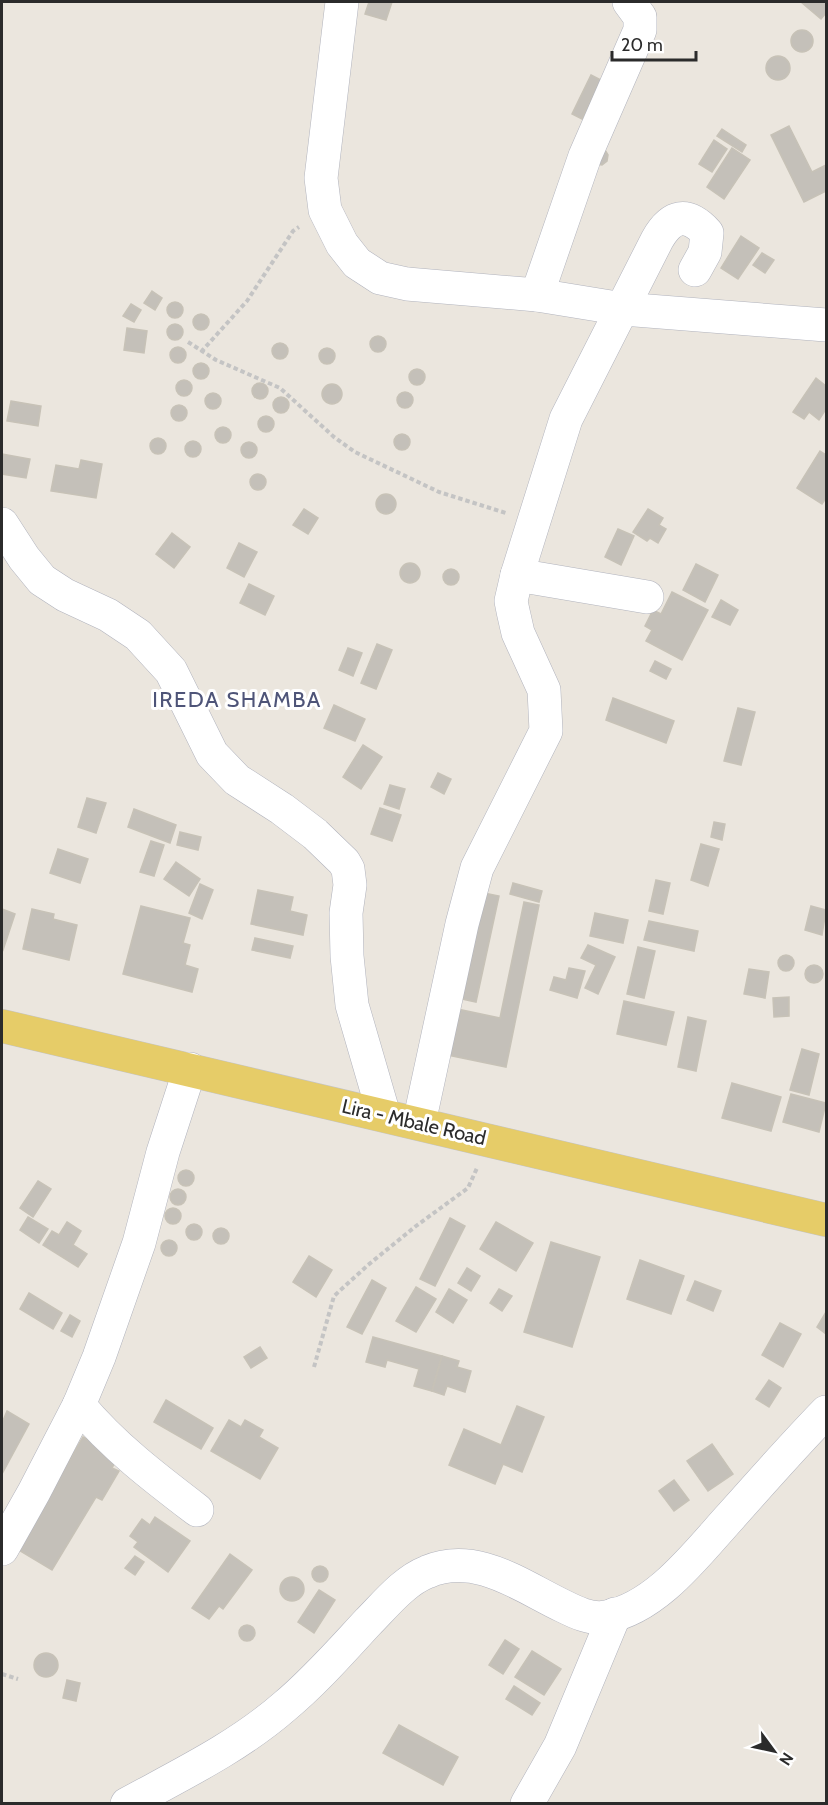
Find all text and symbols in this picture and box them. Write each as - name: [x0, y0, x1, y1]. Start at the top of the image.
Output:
- scale bar: [612, 24, 696, 62]
- text: 20 m: [621, 34, 663, 56]
- district label: IREDA SHAMBA: [152, 686, 322, 713]
- street label: Lira - Mbale Road: [340, 1094, 488, 1150]
- north arrow: [744, 1721, 804, 1781]
- text: N: [775, 1749, 797, 1769]

